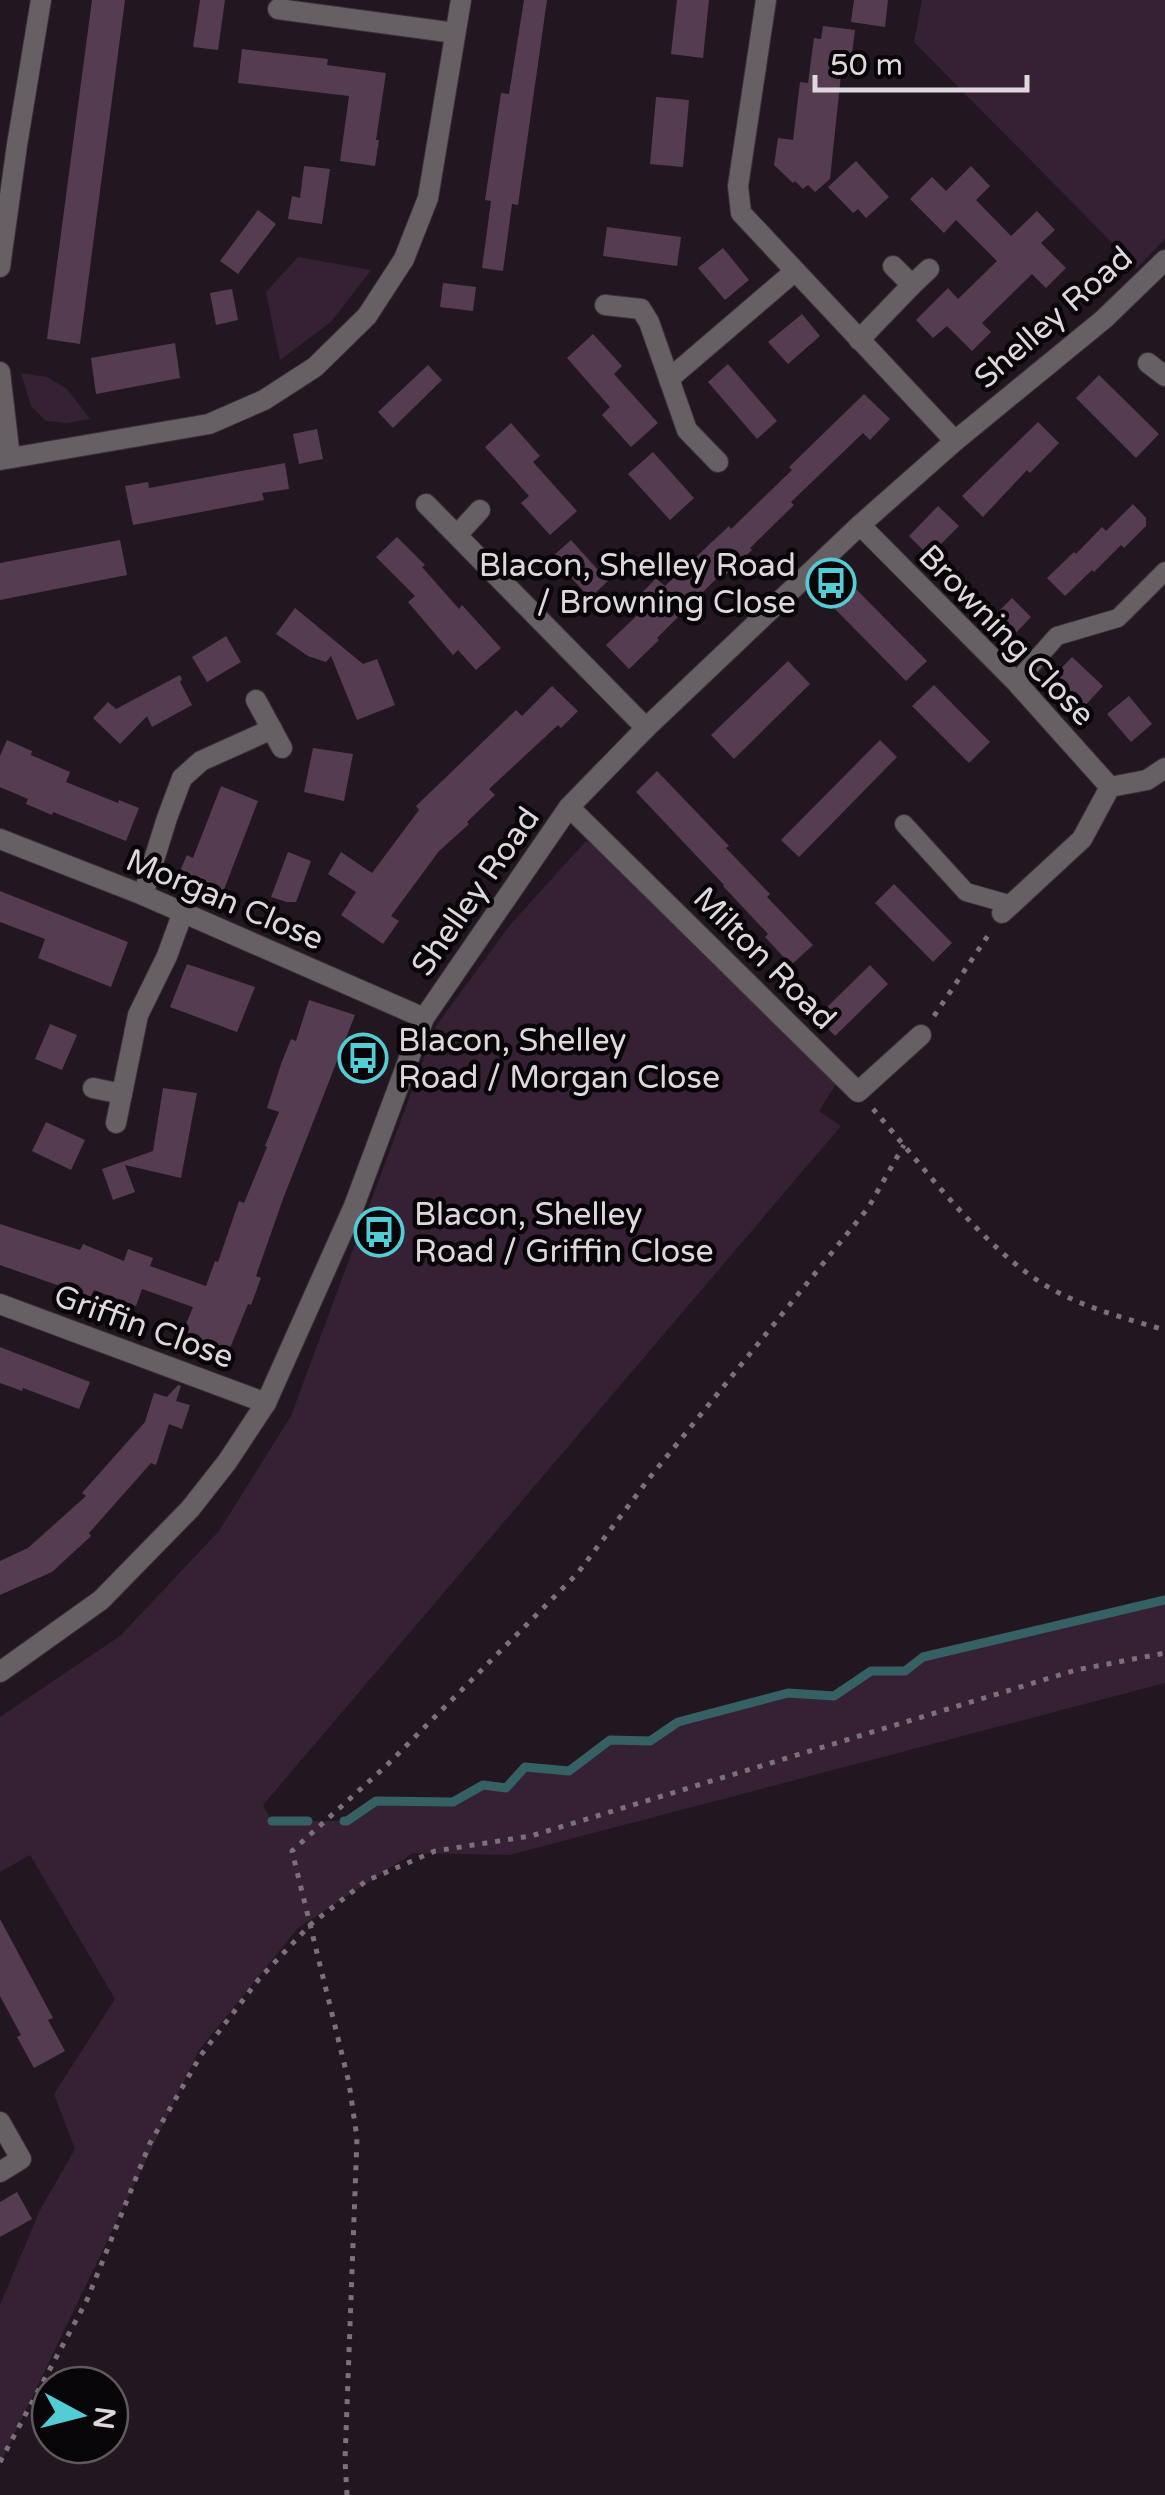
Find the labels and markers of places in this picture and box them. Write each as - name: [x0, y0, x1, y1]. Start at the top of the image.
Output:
- place label: Blacon, Shelley Road / Browning Close: [479, 547, 796, 622]
- bus stop icon: Blacon, Shelley Road / Browning Close: [805, 557, 857, 609]
- place label: Blacon, Shelley Road / Morgan Close: [398, 1022, 720, 1097]
- bus stop icon: Blacon, Shelley Road / Morgan Close: [337, 1032, 389, 1084]
- place label: Blacon, Shelley Road / Griffin Close: [414, 1196, 714, 1271]
- bus stop icon: Blacon, Shelley Road / Griffin Close: [353, 1206, 405, 1258]

